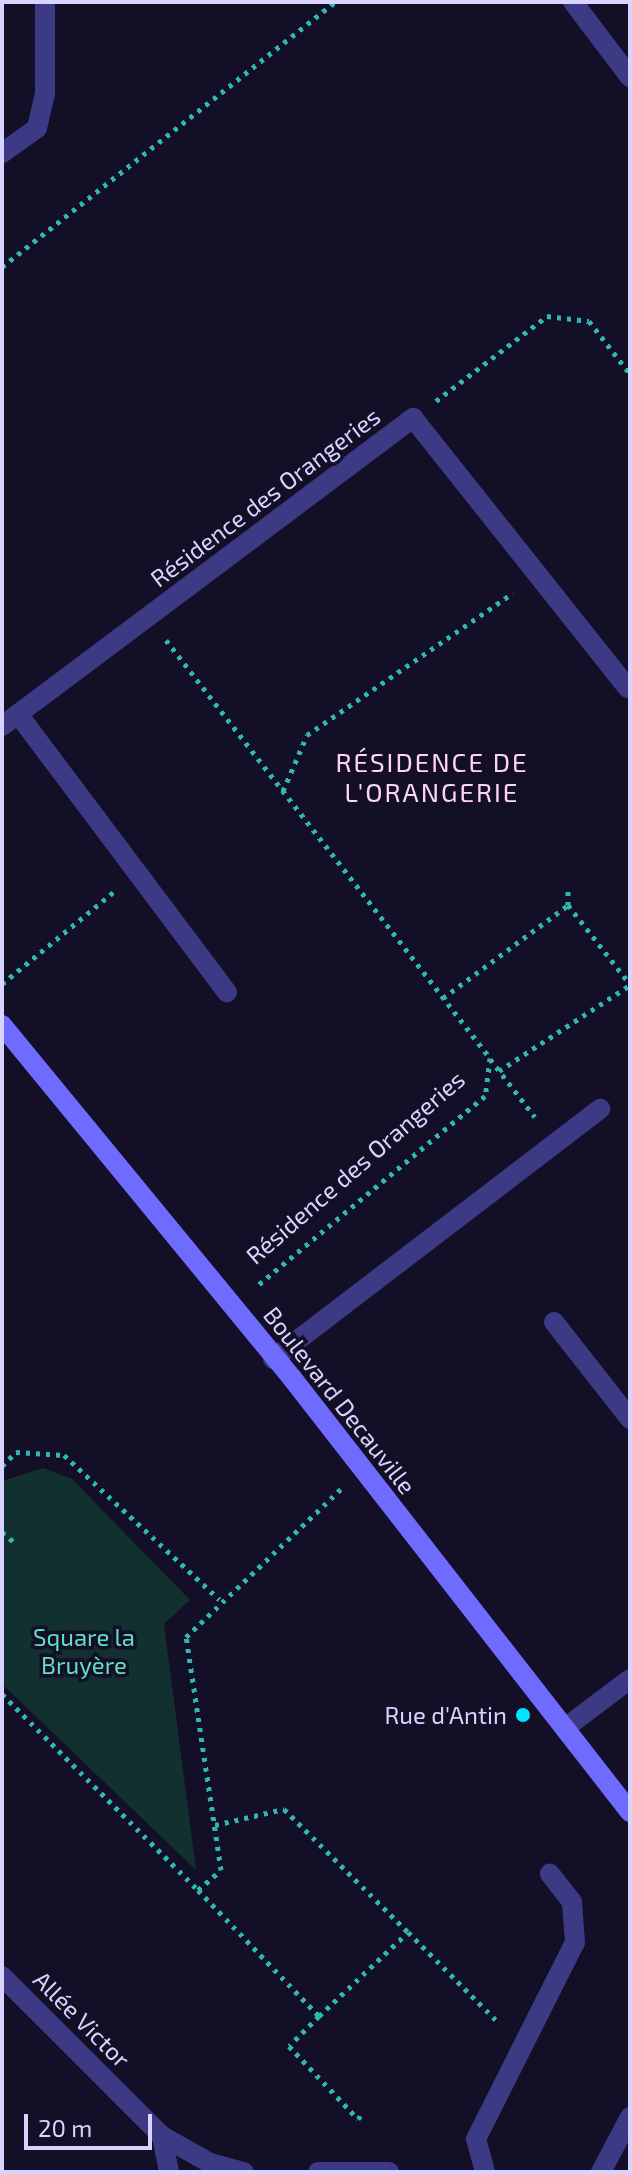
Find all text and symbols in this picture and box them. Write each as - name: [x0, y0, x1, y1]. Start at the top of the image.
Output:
- street label: Résidence des Orangeries: [145, 401, 385, 593]
- district label: RÉSIDENCE DE L'ORANGERIE: [335, 746, 529, 808]
- street label: Résidence des Orangeries: [240, 1064, 470, 1270]
- street label: Boulevard Decauville: [258, 1301, 422, 1499]
- park label: Square la Bruyère: [33, 1623, 135, 1679]
- place label: Rue d'Antin: [384, 1701, 507, 1729]
- marker: Rue d'Antin: [514, 1706, 532, 1724]
- street label: Allée Victor: [28, 1965, 136, 2073]
- scale bar: [28, 2098, 156, 2148]
- text: 20 m: [38, 2113, 92, 2142]

